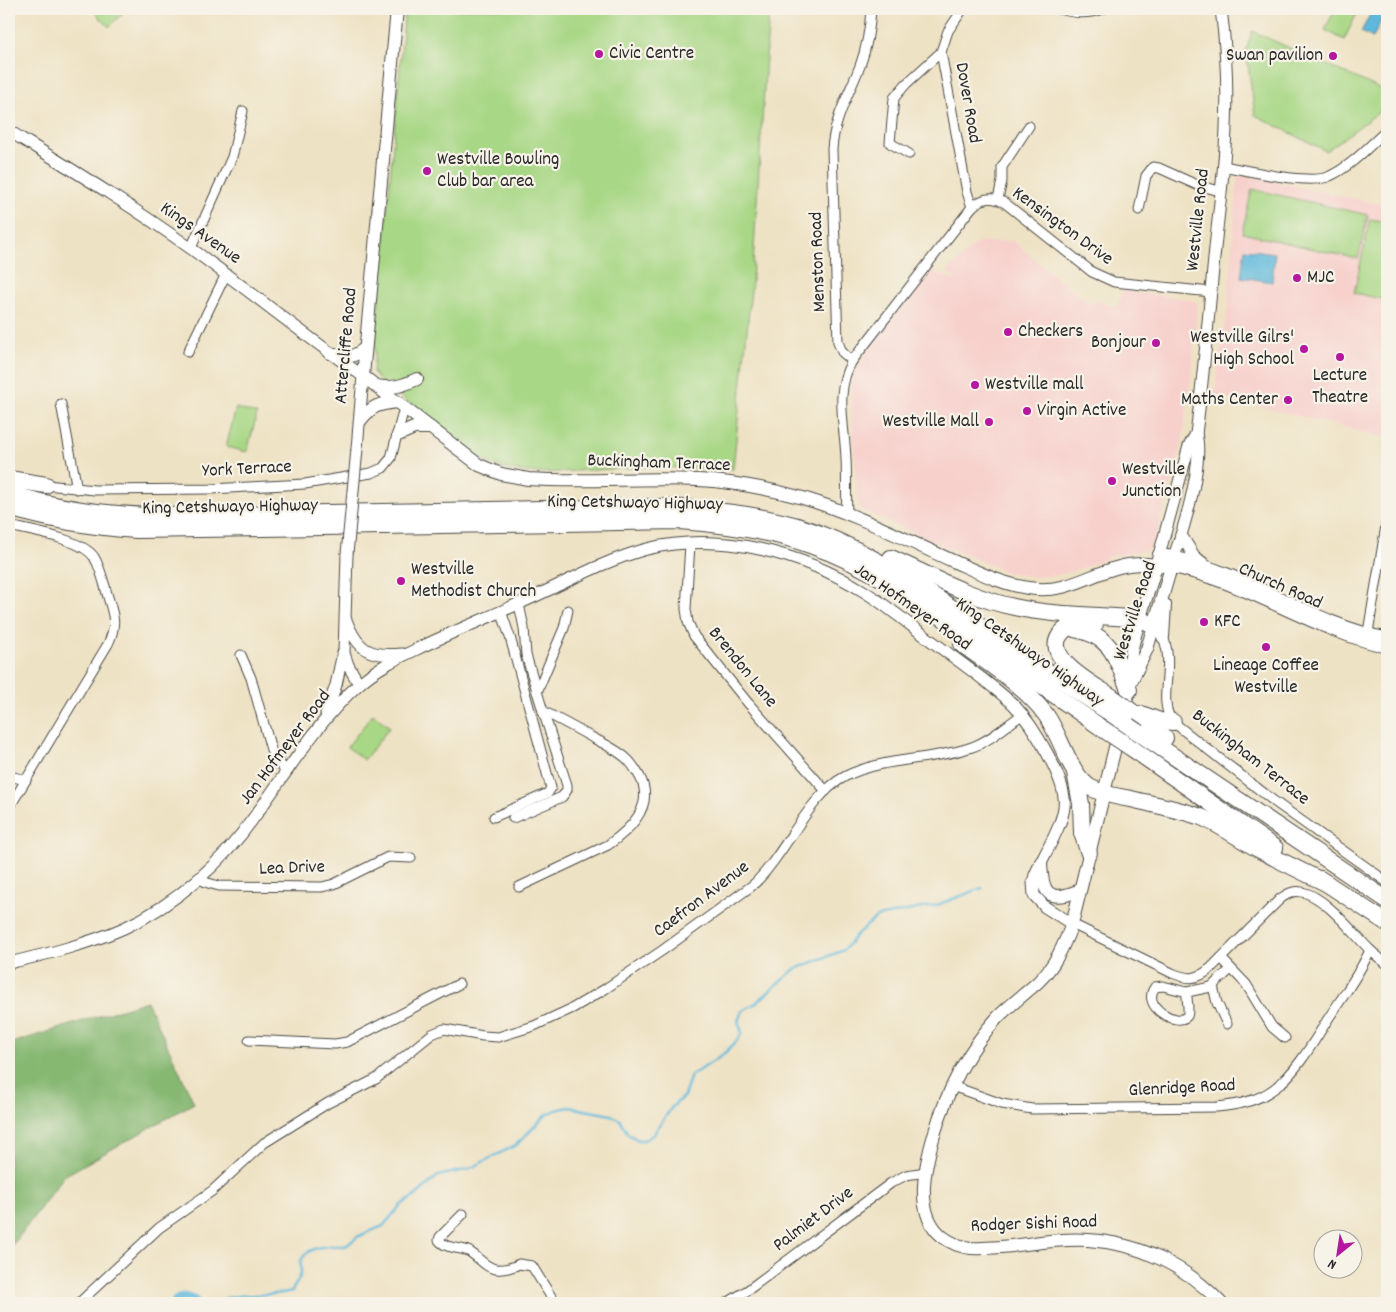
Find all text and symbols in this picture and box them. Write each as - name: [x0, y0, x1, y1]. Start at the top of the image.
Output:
- place label: Civic Centre: [609, 41, 694, 68]
- place label: Swan pavilion: [1226, 43, 1323, 70]
- marker: Civic Centre: [593, 48, 605, 60]
- marker: Swan pavilion: [1327, 50, 1339, 62]
- street label: Dover Road: [947, 61, 987, 145]
- place label: Westville Bowling Club bar area: [437, 147, 559, 196]
- marker: Westville Bowling Club bar area: [421, 165, 433, 177]
- street label: Westville Road: [1180, 167, 1218, 273]
- street label: Kensington Drive: [1006, 181, 1118, 273]
- street label: Kings Avenue: [154, 196, 246, 272]
- street label: Menston Road: [804, 211, 834, 313]
- place label: MJC: [1307, 265, 1334, 292]
- marker: MJC: [1291, 272, 1303, 284]
- street label: Attercliffe Road: [328, 287, 366, 405]
- place label: Checkers: [1018, 319, 1083, 346]
- place label: Westville Gilrs' High School: [1190, 325, 1294, 374]
- marker: Checkers: [1002, 326, 1014, 338]
- place label: Bonjour: [1091, 330, 1146, 357]
- marker: Bonjour: [1150, 337, 1162, 349]
- marker: Westville Gilrs' High School: [1298, 343, 1310, 355]
- marker: Lecture Theatre: [1334, 351, 1346, 363]
- place label: Lecture Theatre: [1312, 363, 1368, 412]
- place label: Westville mall: [985, 372, 1084, 399]
- marker: Westville mall: [969, 379, 981, 391]
- place label: Maths Center: [1181, 387, 1278, 414]
- marker: Maths Center: [1282, 394, 1294, 406]
- place label: Virgin Active: [1037, 398, 1126, 425]
- marker: Virgin Active: [1021, 405, 1033, 417]
- place label: Westville Mall: [882, 409, 979, 436]
- marker: Westville Mall: [983, 416, 995, 428]
- street label: Buckingham Terrace: [587, 448, 731, 480]
- street label: York Terrace: [202, 454, 292, 486]
- place label: Westville Junction: [1122, 457, 1185, 506]
- marker: Westville Junction: [1106, 475, 1118, 487]
- street label: King Cetshwayo Highway: [547, 489, 723, 519]
- street label: King Cetshwayo Highway: [142, 493, 318, 523]
- street label: Church Road: [1234, 556, 1326, 618]
- place label: Westville Methodist Church: [411, 557, 536, 606]
- street label: Jan Hofmeyer Road: [848, 557, 976, 659]
- street label: Westville Road: [1107, 558, 1165, 664]
- marker: Westville Methodist Church: [395, 575, 407, 587]
- street label: King Cetshwayo Highway: [949, 591, 1109, 715]
- place label: KFC: [1214, 609, 1241, 636]
- marker: KFC: [1198, 616, 1210, 628]
- street label: Brendon Lane: [701, 622, 783, 714]
- marker: Lineage Coffee Westville: [1260, 641, 1272, 653]
- place label: Lineage Coffee Westville: [1213, 653, 1319, 702]
- street label: Jan Hofmeyer Road: [234, 685, 338, 811]
- street label: Buckingham Terrace: [1185, 703, 1315, 813]
- street label: Lea Drive: [259, 854, 325, 884]
- street label: Caefron Avenue: [648, 855, 756, 945]
- street label: Glenridge Road: [1128, 1073, 1236, 1105]
- street label: Palmiet Drive: [768, 1181, 860, 1259]
- street label: Rodger Sishi Road: [970, 1209, 1098, 1241]
- north arrow: [1314, 1230, 1364, 1280]
- text: N: [1324, 1253, 1340, 1274]

